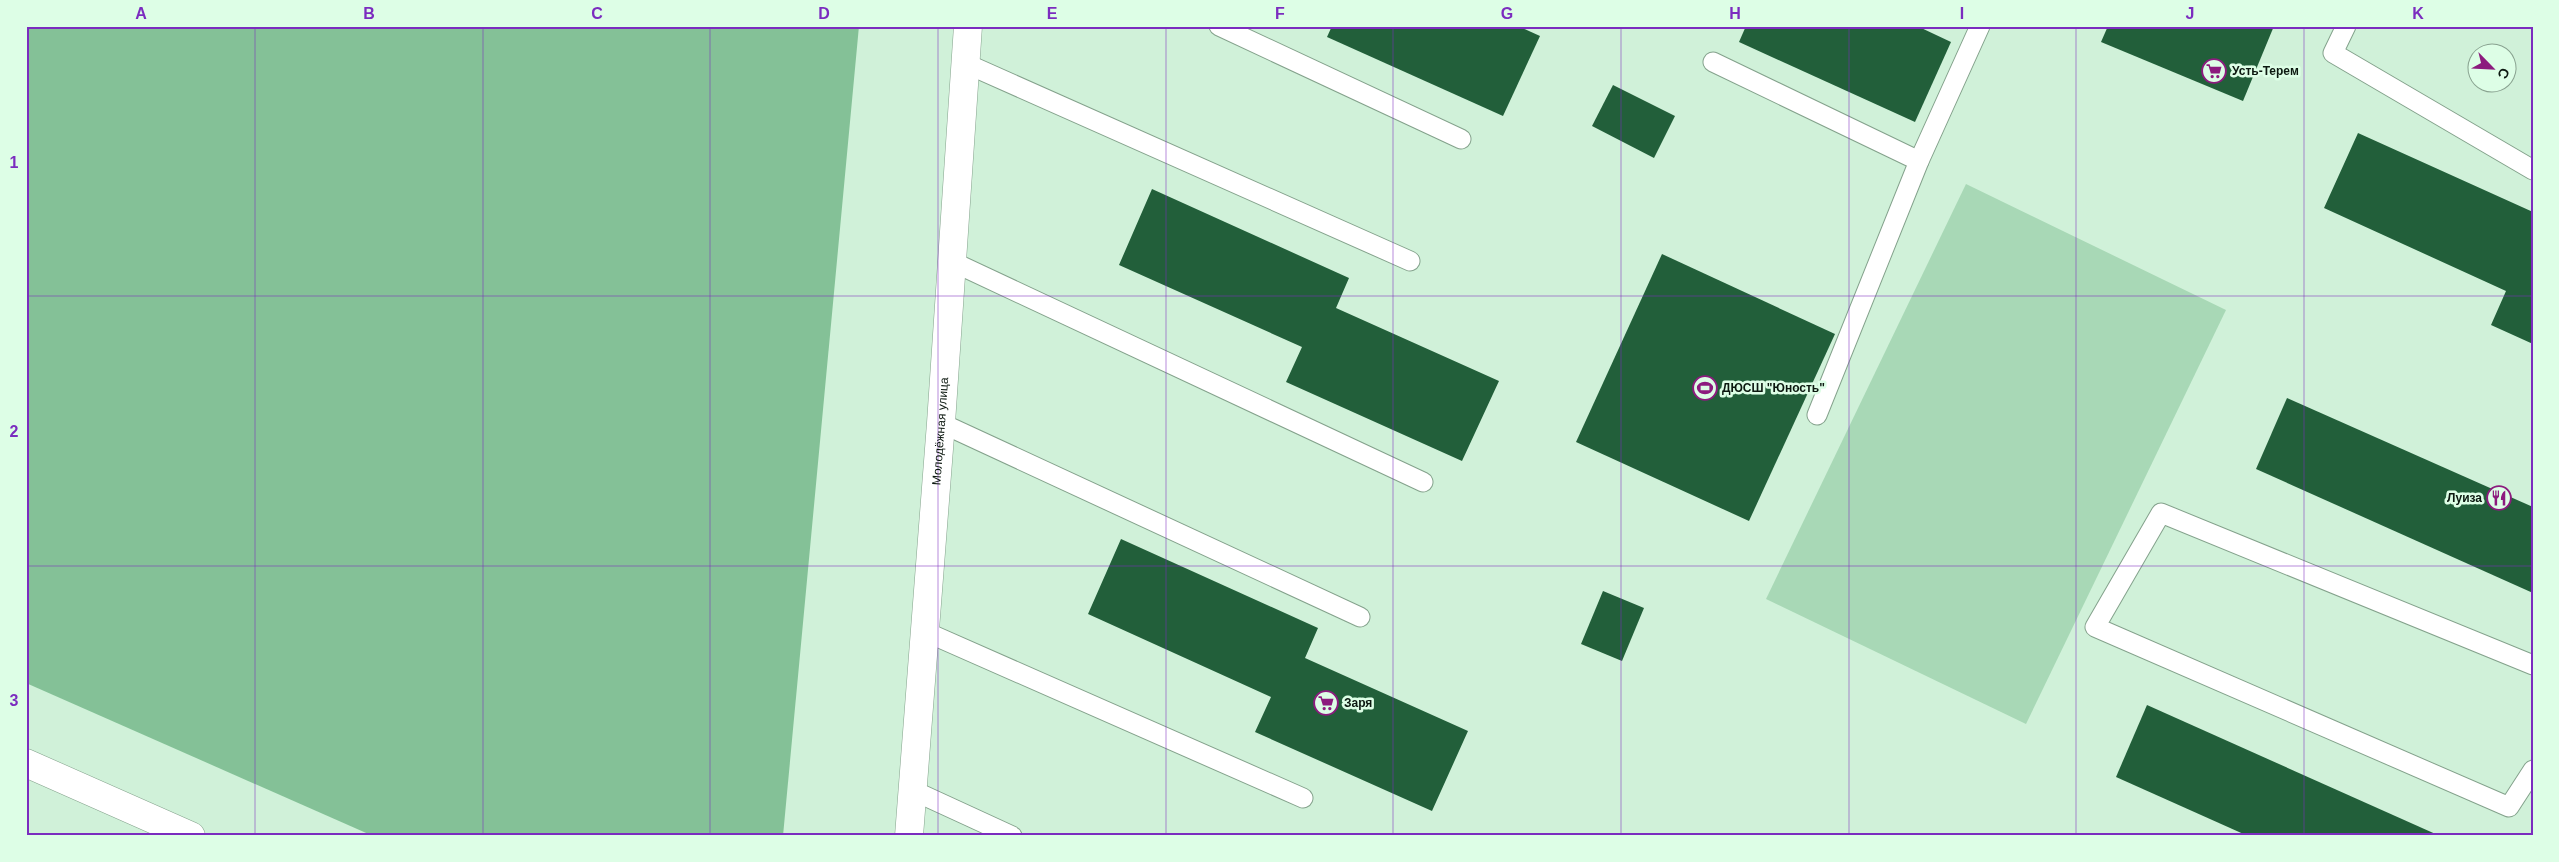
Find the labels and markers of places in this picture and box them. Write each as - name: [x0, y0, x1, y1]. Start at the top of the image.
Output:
- supermarket icon: Усть-Терем: [2201, 58, 2227, 84]
- place label: Усть-Терем: [2232, 64, 2299, 78]
- sports icon: ДЮСШ "Юность": [1692, 375, 1718, 401]
- place label: ДЮСШ "Юность": [1722, 381, 1825, 395]
- restaurant icon: Луиза: [2486, 485, 2512, 511]
- place label: Луиза: [2447, 491, 2482, 505]
- supermarket icon: Заря: [1313, 690, 1339, 716]
- place label: Заря: [1344, 696, 1372, 710]

